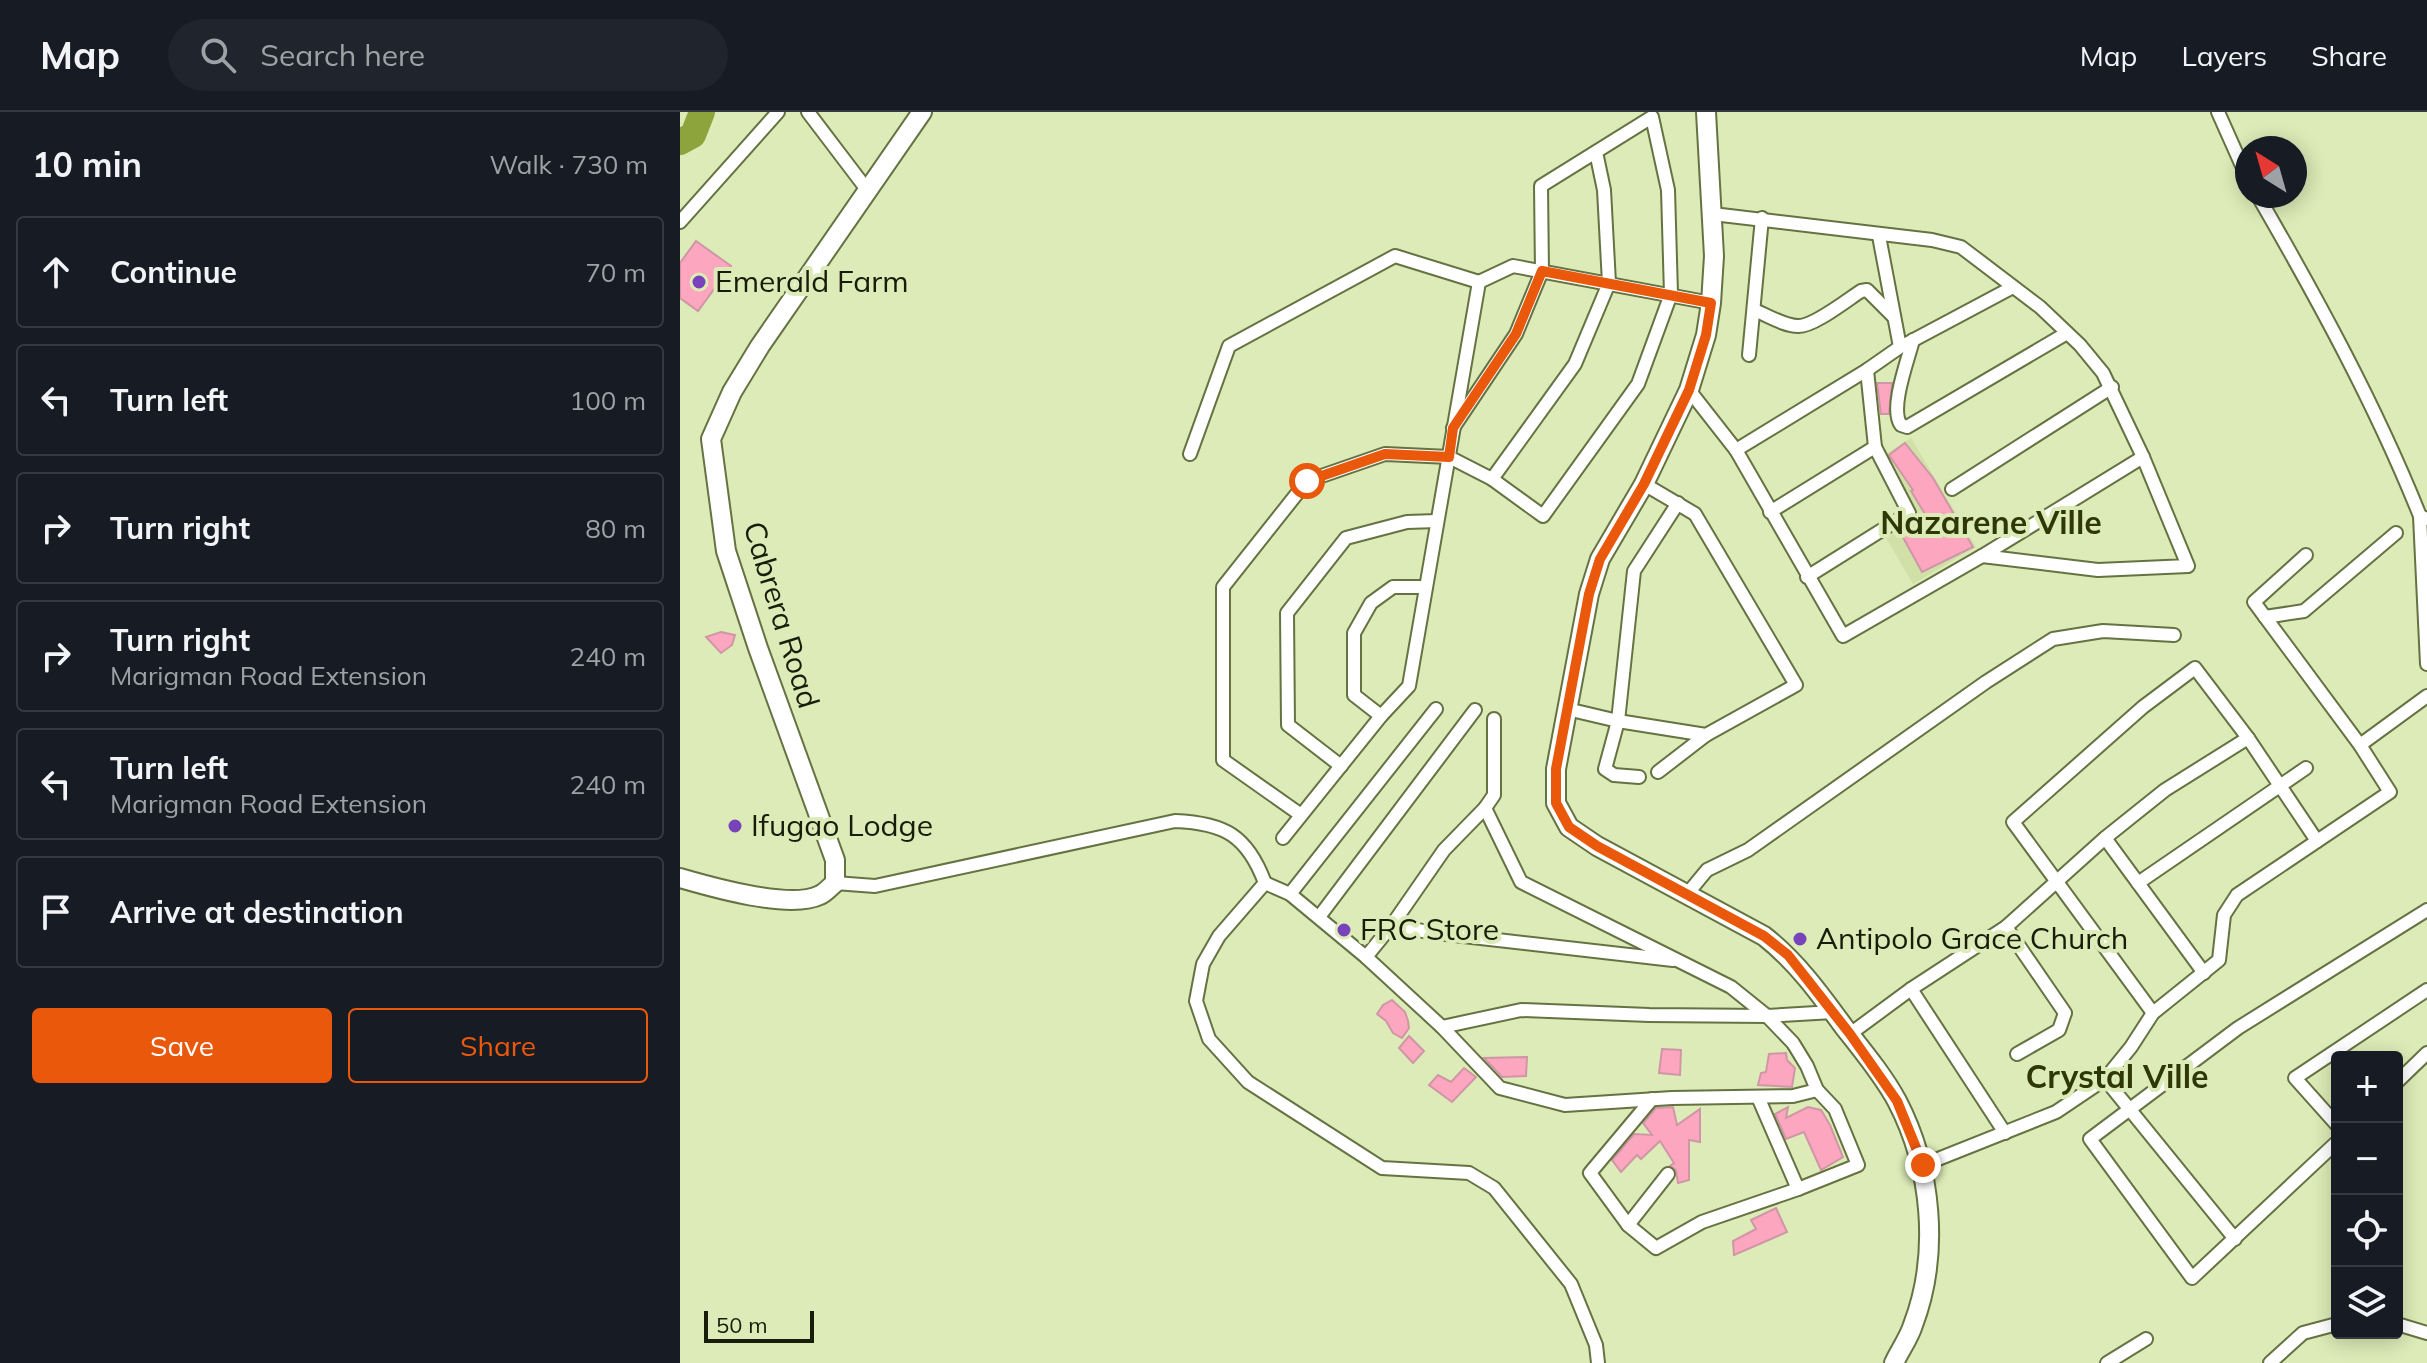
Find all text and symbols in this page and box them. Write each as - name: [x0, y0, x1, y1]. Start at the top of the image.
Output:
- search box: [168, 19, 728, 91]
- text: Map: [40, 31, 120, 79]
- icon: search: [196, 33, 240, 77]
- text: Search here: [260, 36, 425, 74]
- text: Map: [2080, 38, 2137, 73]
- text: Layers: [2181, 38, 2267, 73]
- text: Share: [2311, 38, 2387, 73]
- north arrow: [2235, 136, 2307, 208]
- text: 10 min: [32, 143, 142, 186]
- text: Walk · 730 m: [489, 148, 648, 181]
- icon: ahead: [34, 250, 78, 294]
- text: Continue: [110, 253, 237, 291]
- text: 70 m: [585, 256, 646, 289]
- place label: Emerald Farm: [715, 262, 909, 300]
- marker: Emerald Farm: [690, 273, 708, 291]
- icon: left: [34, 378, 78, 422]
- text: Turn left: [110, 381, 228, 419]
- text: 100 m: [570, 384, 646, 417]
- route start: [1289, 463, 1325, 499]
- district label: Nazarene Ville: [1880, 502, 2102, 542]
- icon: right: [34, 506, 78, 550]
- text: Turn right: [110, 509, 250, 547]
- text: 80 m: [585, 512, 646, 545]
- street label: Cabrera Road: [736, 517, 828, 713]
- text: Turn right: [110, 621, 250, 659]
- icon: right: [34, 634, 78, 678]
- text: 240 m: [570, 640, 646, 673]
- text: Marigman Road Extension: [110, 659, 427, 692]
- text: Turn left: [110, 749, 228, 787]
- icon: left: [34, 762, 78, 806]
- text: 240 m: [570, 768, 646, 801]
- text: Marigman Road Extension: [110, 787, 427, 820]
- place label: Ifugao Lodge: [751, 806, 933, 844]
- marker: Ifugao Lodge: [726, 817, 744, 835]
- icon: arrive: [34, 890, 78, 934]
- text: Arrive at destination: [110, 893, 404, 931]
- place label: FRC Store: [1360, 910, 1499, 948]
- place label: Antipolo Grace Church: [1816, 919, 2128, 957]
- marker: FRC Store: [1335, 921, 1353, 939]
- marker: Antipolo Grace Church: [1791, 930, 1809, 948]
- button: Save: [32, 1008, 332, 1083]
- button: Share: [348, 1008, 648, 1083]
- map controls: [2331, 1051, 2403, 1339]
- button: +: [2331, 1051, 2403, 1123]
- district label: Crystal Ville: [2025, 1056, 2209, 1096]
- button: −: [2331, 1123, 2403, 1195]
- route end: [1905, 1147, 1941, 1183]
- button: locate: [2331, 1195, 2403, 1267]
- button: layers: [2331, 1267, 2403, 1339]
- scale bar: [704, 1307, 814, 1343]
- text: 50 m: [716, 1311, 767, 1339]

